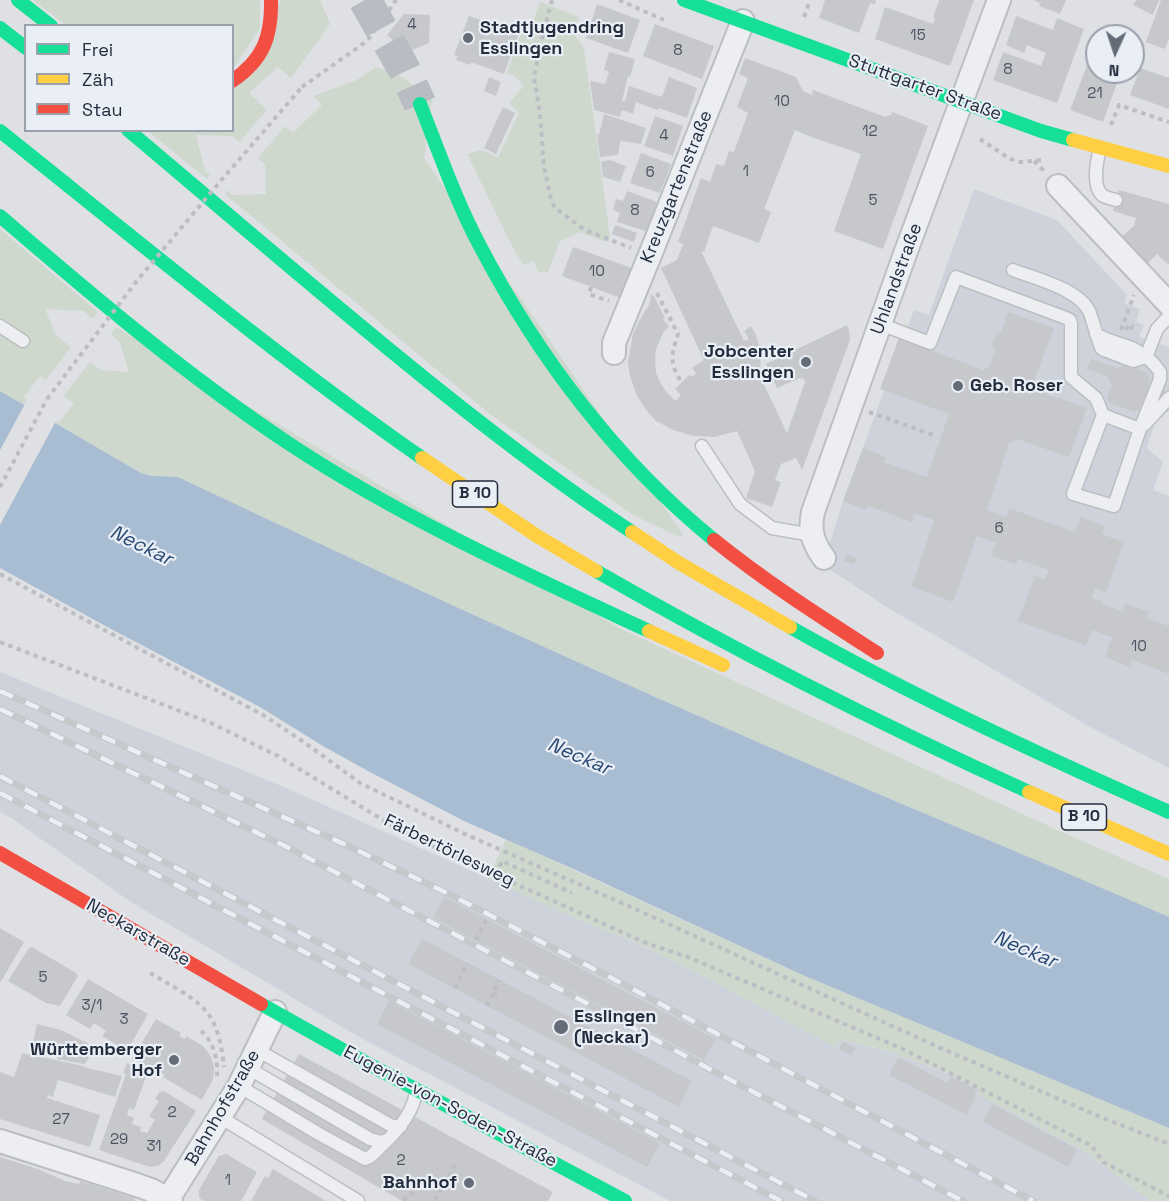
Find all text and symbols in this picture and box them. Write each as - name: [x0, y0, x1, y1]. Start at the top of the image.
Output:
- house number: 4: [407, 16, 417, 34]
- place label: Stadtjugendring Esslingen: [480, 17, 624, 60]
- legend: [24, 24, 234, 132]
- north arrow: [1085, 24, 1145, 84]
- house number: 15: [910, 27, 926, 45]
- marker: Stadtjugendring Esslingen: [461, 31, 475, 45]
- text: Frei: [82, 38, 113, 61]
- house number: 8: [673, 42, 683, 60]
- street label: Stuttgarter Straße: [846, 50, 1004, 126]
- text: N: [1108, 60, 1120, 81]
- house number: 8: [1003, 61, 1013, 79]
- text: Zäh: [82, 68, 114, 91]
- house number: 21: [1087, 85, 1103, 103]
- house number: 10: [774, 93, 790, 111]
- text: Stau: [82, 98, 122, 121]
- street label: Kreuzgartenstraße: [636, 107, 718, 267]
- house number: 12: [862, 123, 878, 141]
- house number: 4: [659, 127, 669, 145]
- house number: 1: [743, 163, 749, 181]
- house number: 6: [645, 164, 655, 182]
- house number: 5: [869, 192, 877, 210]
- house number: 8: [630, 202, 640, 220]
- street label: Uhlandstraße: [867, 220, 927, 338]
- house number: 10: [589, 263, 605, 281]
- place label: Jobcenter Esslingen: [704, 341, 794, 384]
- marker: Jobcenter Esslingen: [799, 355, 813, 369]
- place label: Geb. Roser: [970, 375, 1063, 397]
- marker: Geb. Roser: [951, 379, 965, 393]
- road number: B 10: [452, 481, 498, 507]
- house number: 6: [994, 520, 1004, 538]
- water label: Neckar: [106, 521, 176, 571]
- house number: 10: [1131, 638, 1147, 656]
- water label: Neckar: [544, 733, 614, 781]
- road number: B 10: [1062, 804, 1106, 830]
- street label: Färbertörlesweg: [380, 810, 518, 892]
- street label: Neckarstraße: [82, 895, 194, 971]
- water label: Neckar: [990, 926, 1060, 974]
- house number: 5: [39, 969, 47, 987]
- house number: 3/1: [82, 997, 102, 1015]
- place label: Esslingen (Neckar): [574, 1006, 656, 1048]
- house number: 3: [119, 1011, 129, 1029]
- marker: Esslingen (Neckar): [552, 1018, 570, 1036]
- place label: Württemberger Hof: [30, 1039, 162, 1082]
- street label: Eugenie-von-Soden-Straße: [340, 1041, 560, 1173]
- street label: Bahnhofstraße: [181, 1046, 265, 1170]
- marker: Württemberger Hof: [167, 1053, 181, 1067]
- house number: 2: [167, 1104, 177, 1122]
- house number: 27: [52, 1111, 70, 1129]
- house number: 29: [110, 1131, 128, 1149]
- house number: 31: [146, 1138, 162, 1156]
- house number: 2: [396, 1152, 406, 1170]
- house number: 1: [225, 1172, 231, 1190]
- place label: Bahnhof: [383, 1172, 457, 1194]
- marker: Bahnhof: [462, 1176, 476, 1190]

